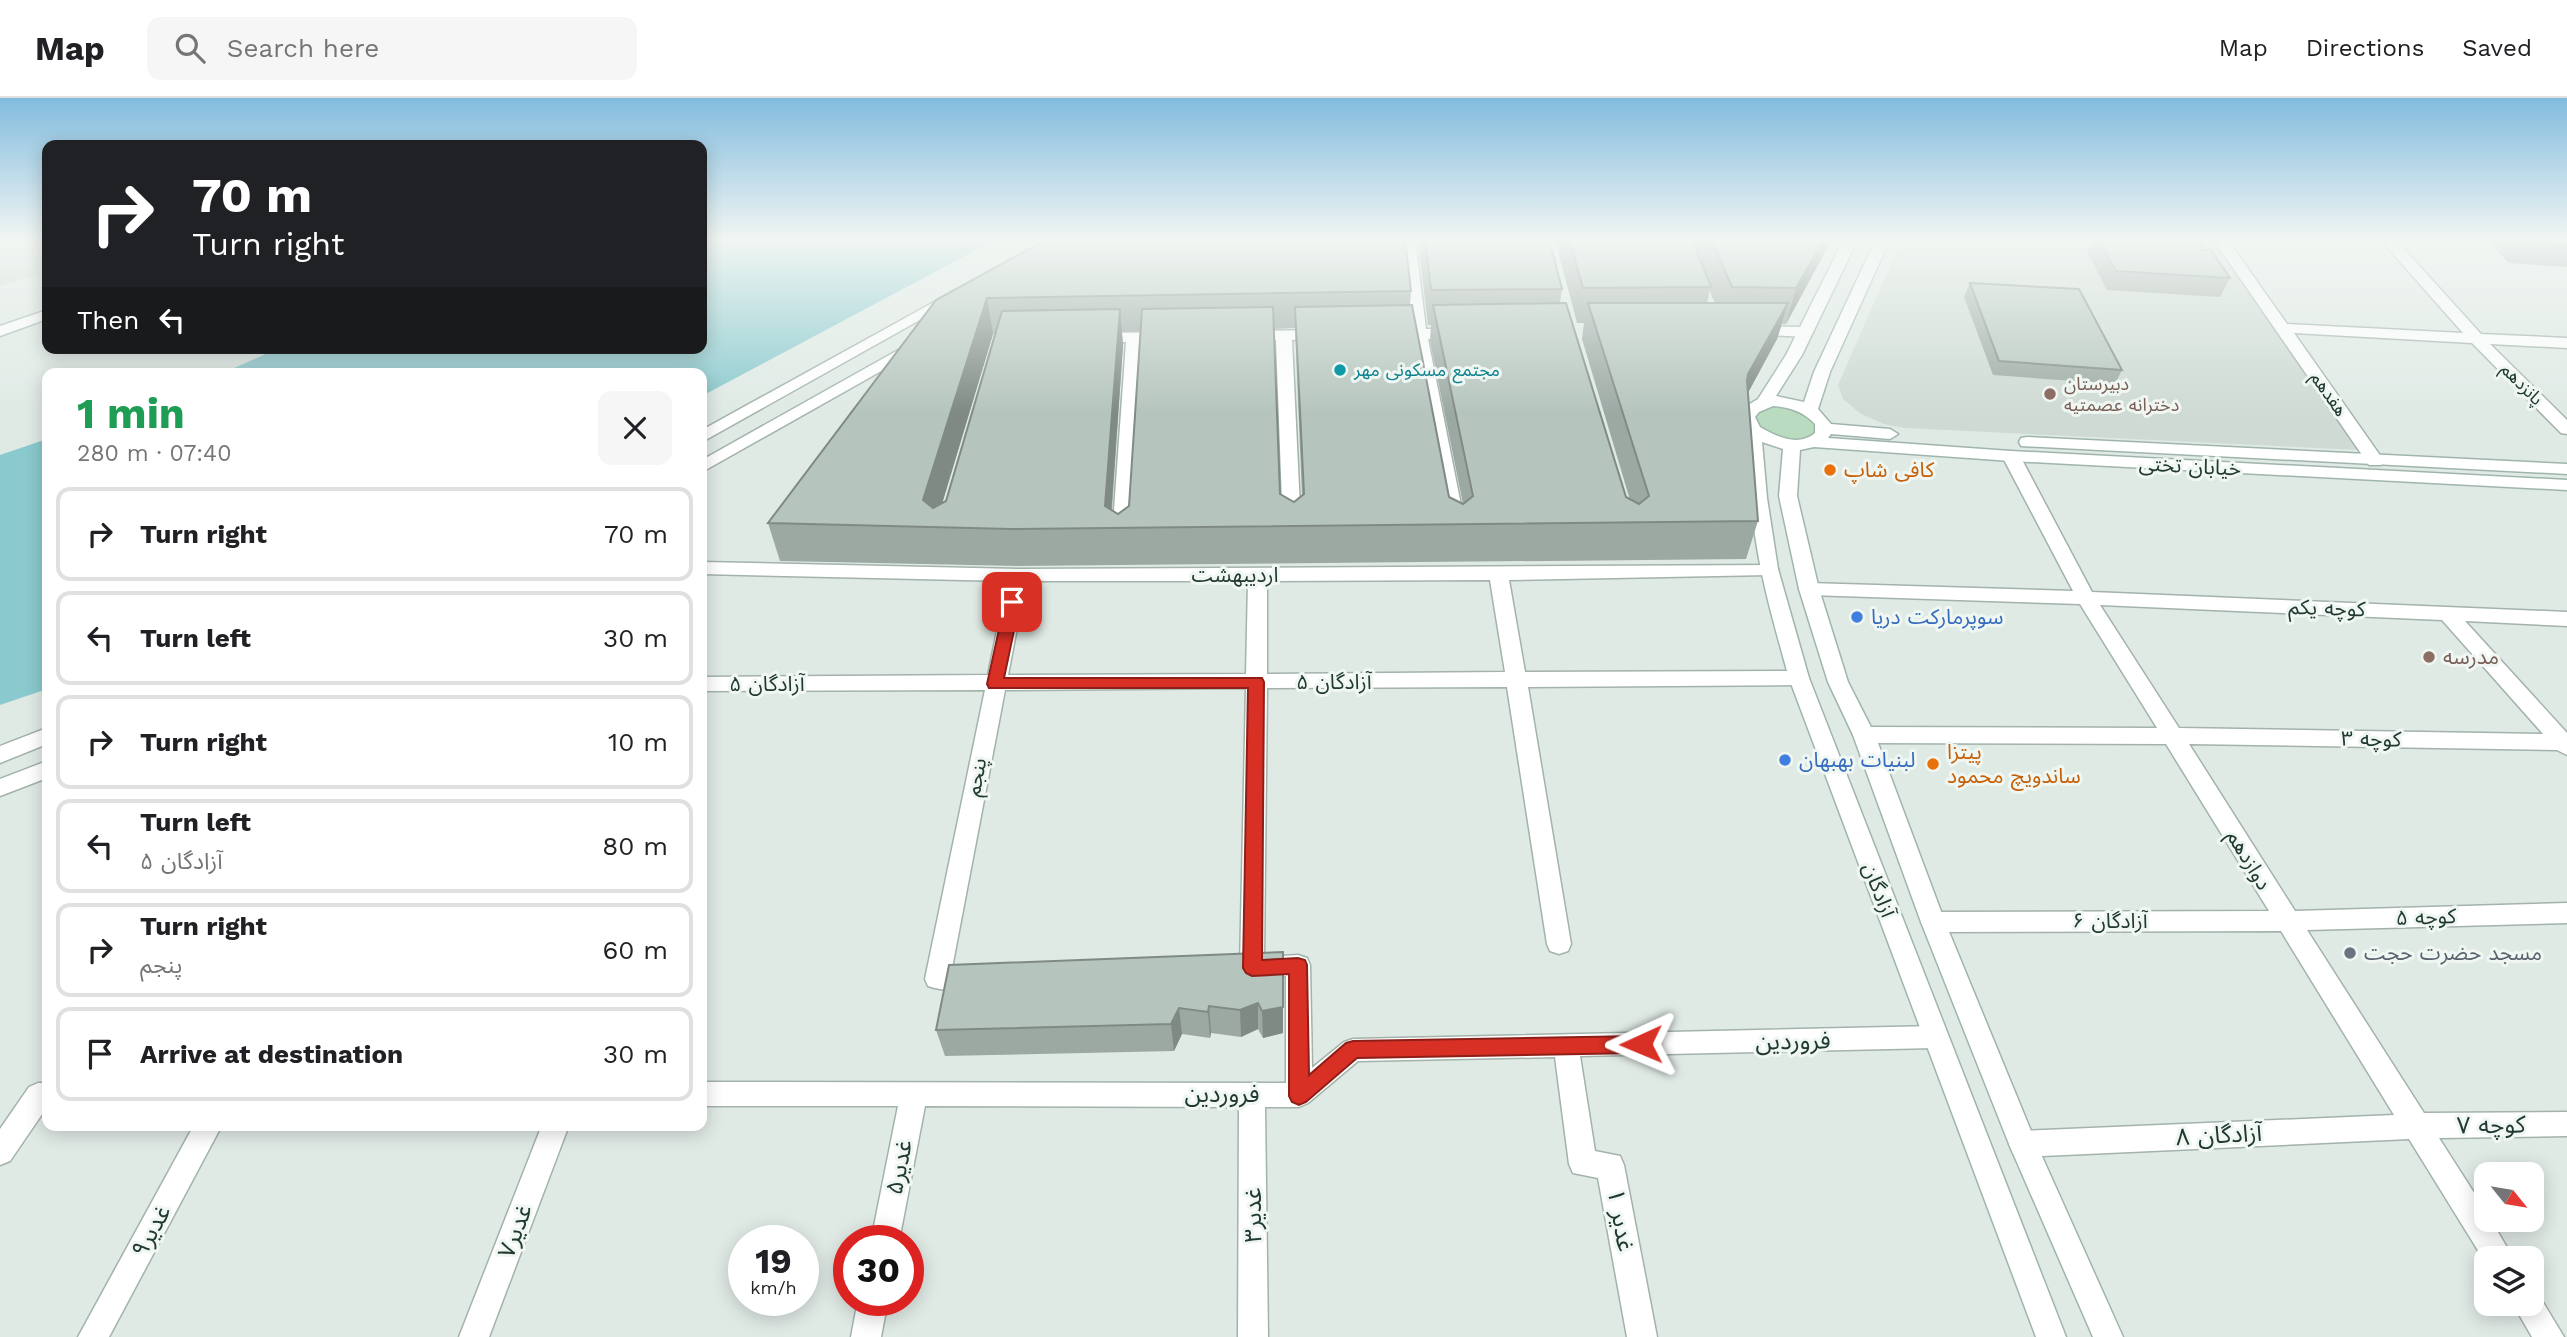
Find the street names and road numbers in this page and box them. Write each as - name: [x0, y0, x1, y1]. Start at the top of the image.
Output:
- street label: پانزدهم: [2495, 358, 2548, 411]
- street label: هفدهم: [2304, 368, 2352, 422]
- street label: خیابان تختی: [2138, 450, 2242, 481]
- street label: اردیبهشت: [1191, 562, 1279, 587]
- street label: کوچه یکم: [2288, 594, 2366, 624]
- street label: آزادگان ۵: [1296, 669, 1373, 694]
- street label: آزادگان ۵: [729, 671, 806, 696]
- street label: کوچه ۳: [2341, 725, 2402, 753]
- street label: پنجم: [960, 756, 994, 799]
- street label: دوازدهم: [2219, 825, 2277, 896]
- street label: آزادگان: [1858, 859, 1902, 921]
- street label: کوچه ۵: [2395, 903, 2457, 931]
- street label: آزادگان ۶: [2072, 908, 2149, 933]
- street label: فروردین: [1755, 1026, 1831, 1056]
- street label: فروردین: [1184, 1080, 1260, 1108]
- street label: کوچه ۷: [2456, 1110, 2527, 1141]
- street label: آزادگان ۸: [2175, 1119, 2264, 1151]
- street label: غدیر۵: [880, 1137, 918, 1197]
- street label: غدیر ۱: [1602, 1186, 1640, 1254]
- street label: غدیر۳: [1239, 1187, 1267, 1243]
- street label: غدیر۹: [125, 1200, 177, 1262]
- street label: غدیر۷: [492, 1200, 538, 1262]

